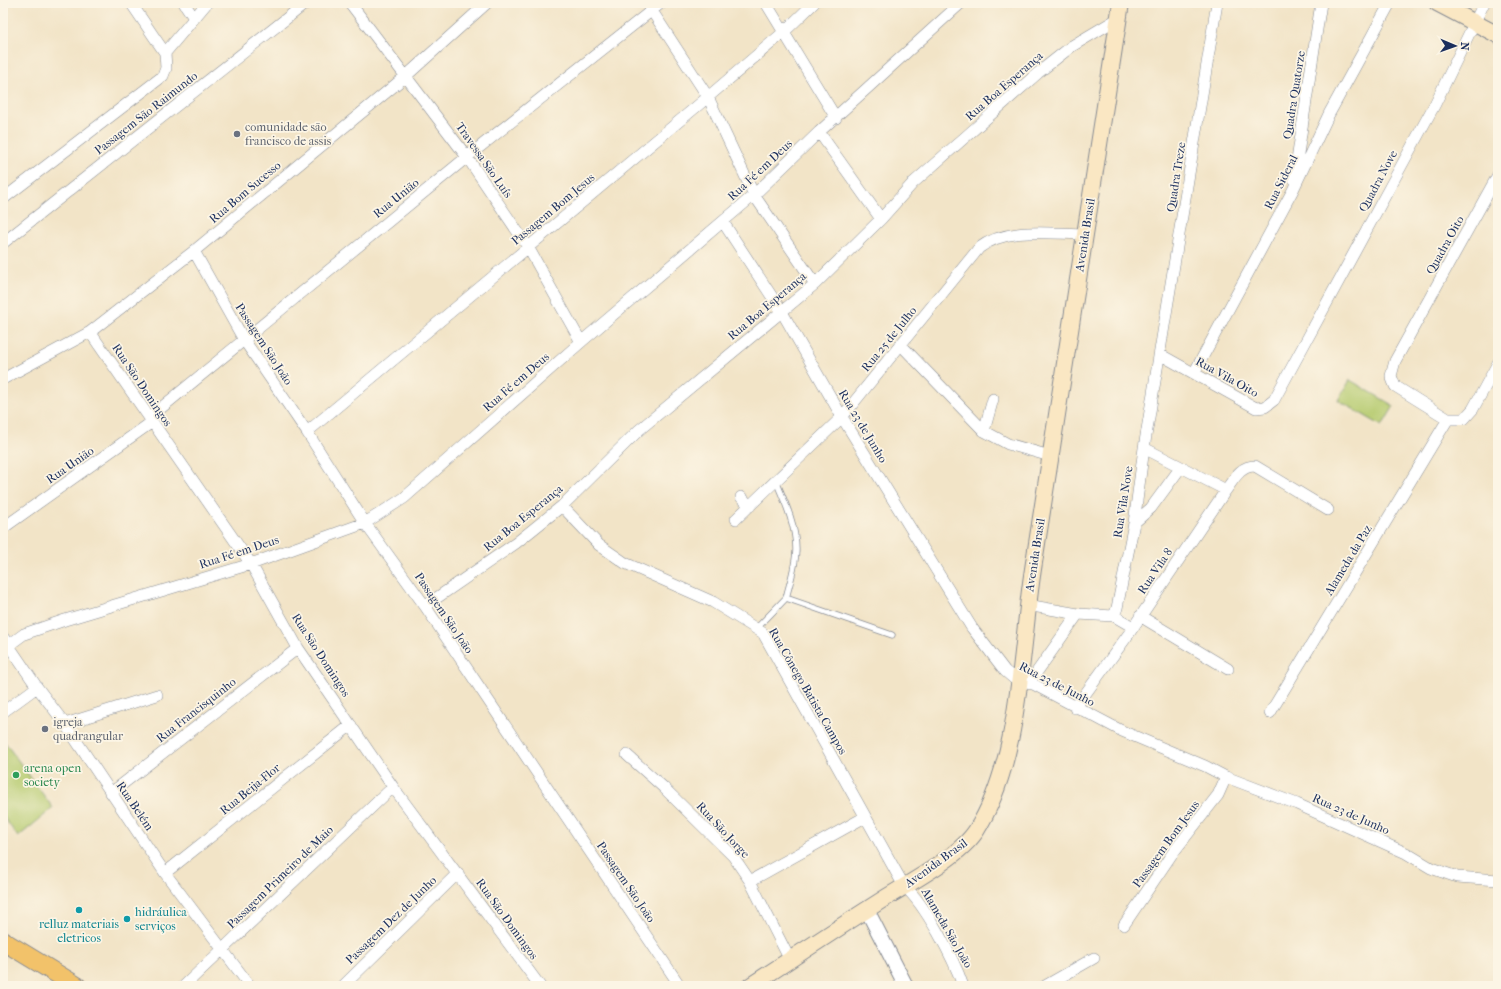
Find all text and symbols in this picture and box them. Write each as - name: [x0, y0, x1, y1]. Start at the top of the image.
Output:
- north arrow: [1435, 26, 1475, 66]
- text: N: [1458, 42, 1471, 51]
- street label: Rua Boa Esperança: [962, 48, 1047, 124]
- street label: Quadra Quatorze: [1280, 50, 1308, 140]
- street label: Passagem São Raimundo: [92, 69, 200, 157]
- place label: comunidade são francisco de assis: [245, 120, 332, 148]
- street label: Travessa São Luís: [453, 120, 516, 201]
- marker: comunidade são francisco de assis: [232, 129, 242, 139]
- street label: Rua Fé em Deus: [725, 136, 796, 203]
- street label: Quadra Treze: [1164, 141, 1188, 213]
- street label: Quadra Nove: [1356, 148, 1400, 214]
- street label: Rua Sideral: [1261, 152, 1301, 212]
- street label: Rua Bom Sucesso: [206, 158, 284, 226]
- street label: Passagem Bom Jesus: [509, 170, 598, 248]
- street label: Rua União: [370, 175, 422, 221]
- street label: Avenida Brasil: [1072, 197, 1098, 274]
- street label: Quadra Oito: [1423, 213, 1467, 277]
- street label: Rua Boa Esperança: [725, 269, 810, 344]
- street label: Passagem São João: [232, 301, 296, 387]
- street label: Rua 25 de Julho: [859, 304, 919, 374]
- street label: Rua São Domingos: [109, 341, 175, 429]
- street label: Rua Fé em Deus: [480, 349, 552, 415]
- street label: Rua Vila Oito: [1193, 354, 1261, 400]
- street label: Rua 23 de Junho: [836, 387, 890, 465]
- street label: Rua União: [43, 444, 97, 486]
- street label: Rua Vila Nove: [1110, 465, 1136, 539]
- street label: Rua Boa Esperança: [480, 481, 566, 555]
- street label: Avenida Brasil: [1022, 517, 1048, 594]
- street label: Alameda da Paz: [1321, 522, 1375, 599]
- street label: Rua Fé em Deus: [197, 532, 281, 571]
- street label: Rua Vila 8: [1135, 545, 1175, 597]
- street label: Passagem São João: [412, 570, 476, 656]
- street label: Rua São Domingos: [289, 611, 353, 700]
- street label: Rua Cônego Batista Campos: [766, 625, 850, 757]
- street label: Rua 23 de Junho: [1017, 659, 1097, 709]
- street label: Rua Francisquinho: [153, 675, 239, 745]
- place label: igreja quadrangular: [53, 715, 124, 743]
- marker: igreja quadrangular: [40, 724, 50, 734]
- street label: Rua Beija-Flor: [217, 760, 284, 818]
- place label: arena open society: [24, 761, 81, 789]
- marker: arena open society: [11, 770, 21, 780]
- street label: Rua Belém: [113, 779, 157, 833]
- street label: Rua 23 de Junho: [1310, 791, 1392, 837]
- street label: Passagem Bom Jesus: [1130, 797, 1203, 890]
- street label: Rua São Jorge: [693, 799, 753, 861]
- street label: Passagem Primeiro de Maio: [224, 823, 336, 931]
- street label: Avenida Brasil: [901, 835, 971, 891]
- street label: Passagem São João: [594, 839, 658, 925]
- street label: Passagem Dez de Junho: [343, 873, 439, 967]
- street label: Rua São Domingos: [473, 876, 541, 963]
- street label: Alameda São João: [918, 885, 975, 970]
- marker: relluz materiais eletricos: [74, 905, 84, 915]
- place label: hidráulica serviços: [135, 905, 187, 934]
- marker: hidráulica serviços: [122, 914, 132, 924]
- place label: relluz materiais eletricos: [39, 917, 120, 945]

